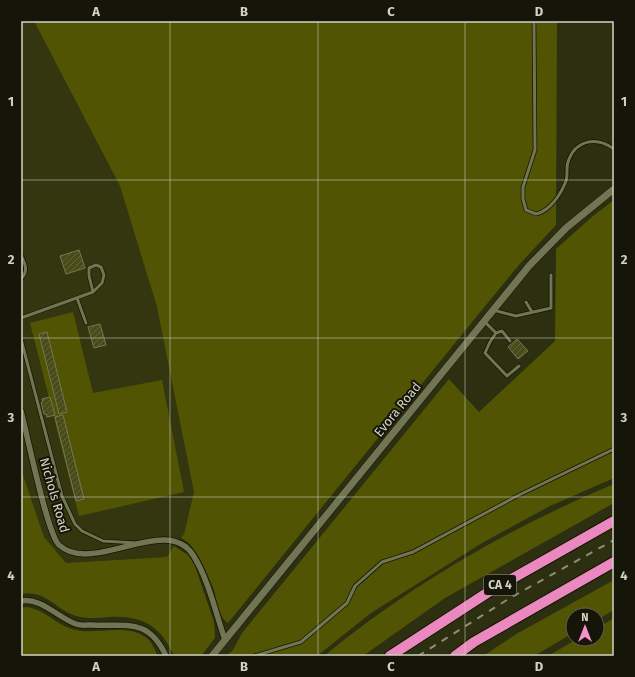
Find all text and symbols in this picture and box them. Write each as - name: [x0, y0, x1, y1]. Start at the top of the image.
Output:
- text: A: [91, 4, 100, 19]
- text: B: [240, 4, 248, 19]
- text: C: [387, 4, 395, 19]
- text: D: [535, 4, 544, 19]
- text: 1: [8, 94, 14, 109]
- text: 1: [621, 94, 627, 109]
- text: 2: [8, 252, 15, 267]
- text: 2: [621, 252, 628, 267]
- street label: Evora Road: [371, 379, 424, 440]
- text: 3: [7, 410, 15, 425]
- text: 3: [620, 410, 628, 425]
- street label: Nichols Road: [37, 456, 72, 534]
- text: 4: [7, 568, 15, 583]
- text: 4: [620, 568, 628, 583]
- road number: CA 4: [484, 575, 516, 595]
- north arrow: [565, 607, 605, 647]
- text: N: [581, 611, 589, 624]
- text: A: [91, 659, 100, 674]
- text: B: [240, 659, 248, 674]
- text: C: [387, 659, 395, 674]
- text: D: [535, 659, 544, 674]

